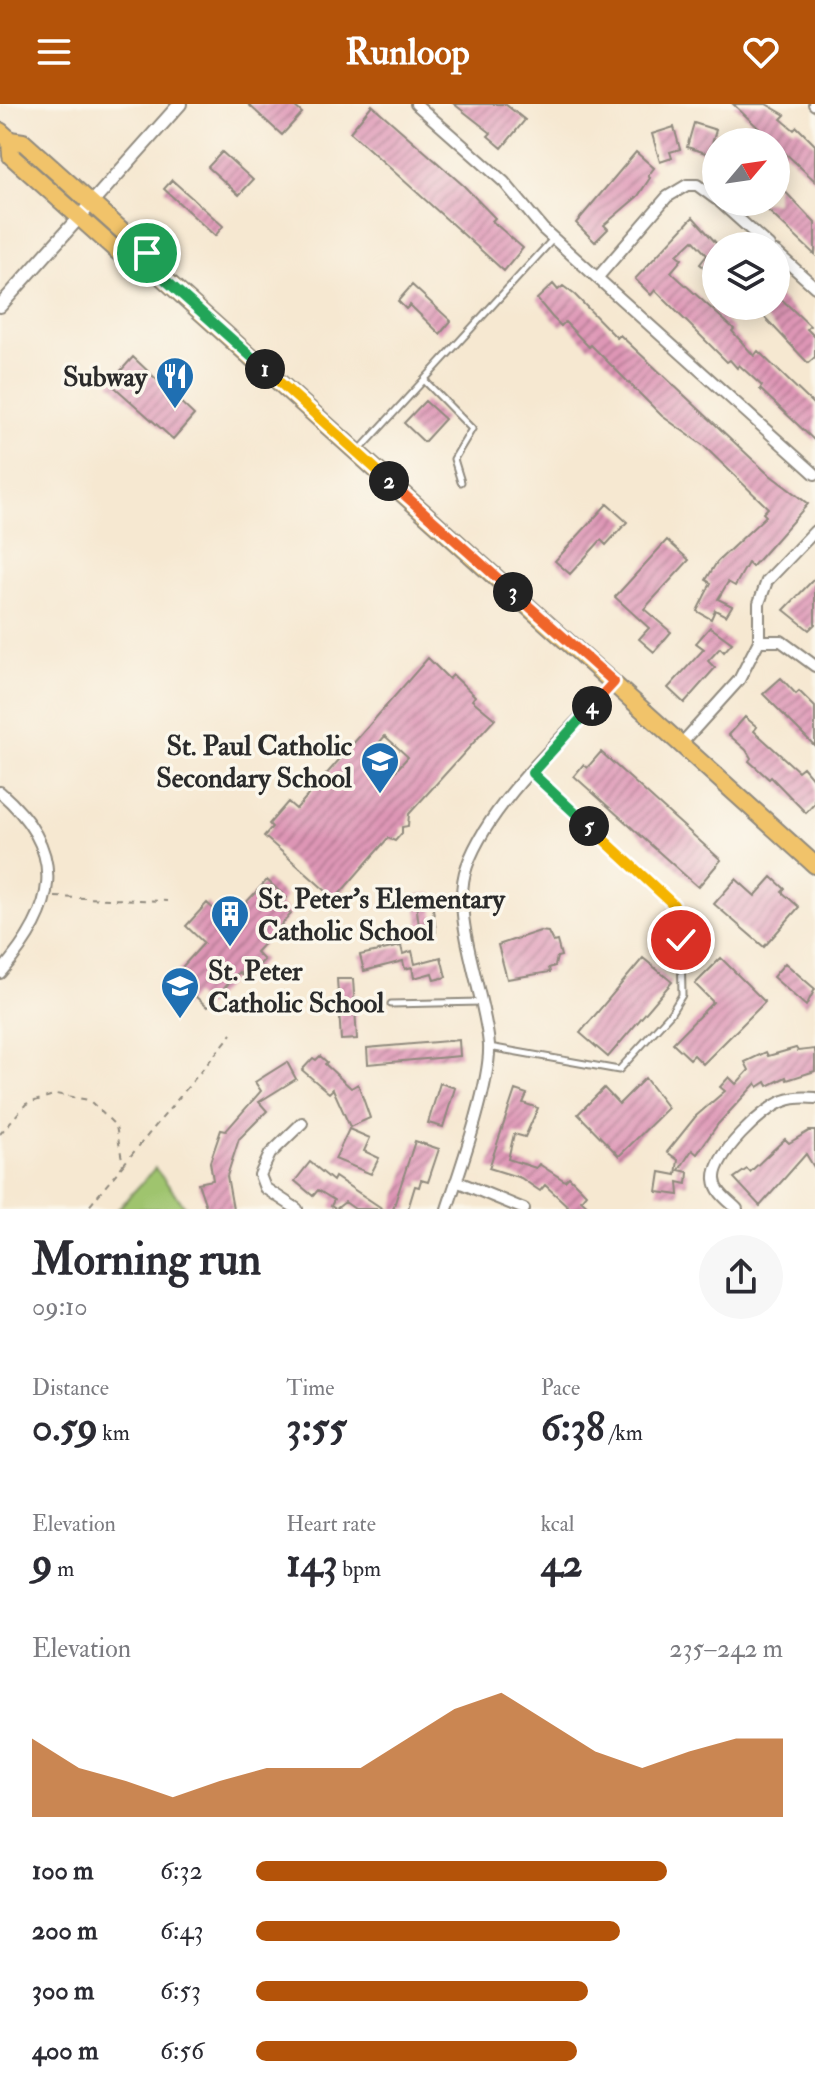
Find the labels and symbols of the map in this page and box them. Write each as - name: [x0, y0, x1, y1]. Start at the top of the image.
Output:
- north arrow: [702, 128, 790, 216]
- pin: [113, 219, 181, 287]
- pin: 1: [245, 349, 285, 389]
- restaurant icon: Subway: [154, 355, 196, 410]
- place label: Subway: [63, 360, 149, 395]
- pin: 2: [369, 461, 409, 501]
- pin: 3: [493, 572, 533, 612]
- pin: 4: [572, 686, 612, 726]
- place label: St. Paul Catholic Secondary School: [156, 729, 353, 796]
- school or university icon: St. Paul Catholic Secondary School: [359, 740, 401, 795]
- pin: 5: [569, 806, 609, 846]
- place label: St. Peter's Elementary Catholic School: [258, 882, 506, 949]
- building icon: St. Peter's Elementary Catholic School: [209, 893, 251, 948]
- pin: [647, 906, 715, 974]
- place label: St. Peter Catholic School: [208, 954, 385, 1021]
- school or university icon: St. Peter Catholic School: [159, 965, 201, 1020]

